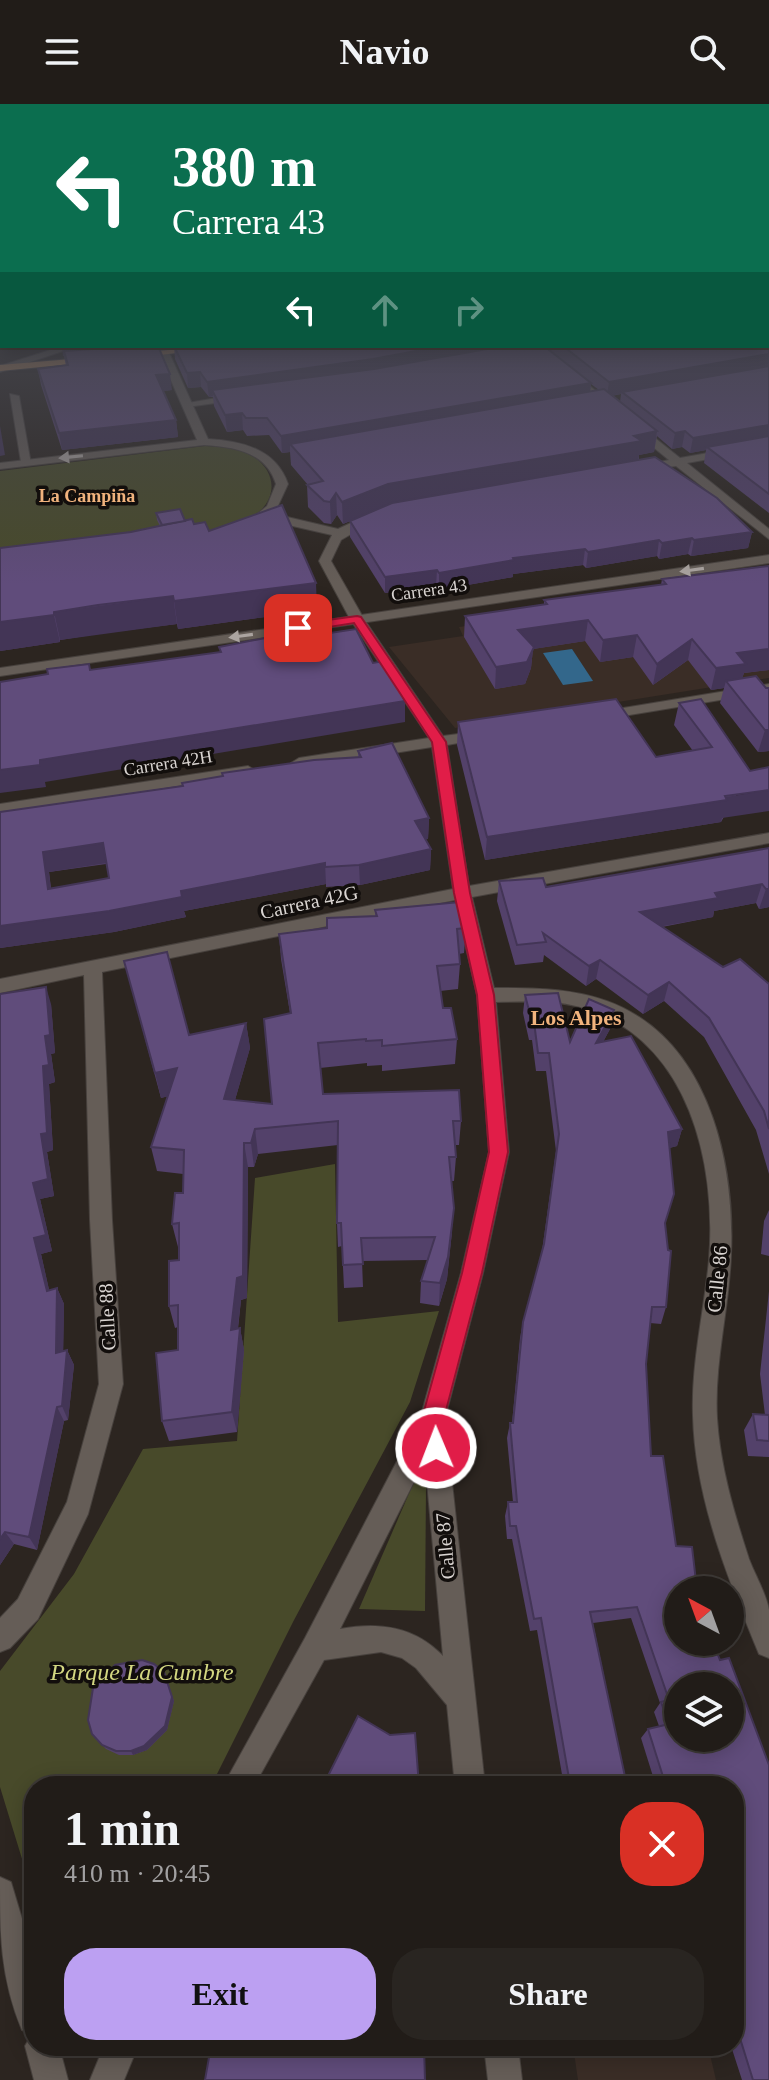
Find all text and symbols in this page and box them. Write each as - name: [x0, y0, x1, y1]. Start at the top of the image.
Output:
- icon: menu: [40, 30, 84, 74]
- icon: search: [685, 30, 729, 74]
- text: Navio: [340, 32, 430, 72]
- icon: left: [40, 136, 144, 240]
- text: 380 m: [172, 136, 317, 198]
- text: Carrera 43: [172, 202, 325, 242]
- icon: left: [279, 288, 323, 332]
- icon: ahead: [363, 288, 407, 332]
- icon: right: [447, 288, 491, 332]
- one-way arrow: [58, 450, 83, 463]
- district label: La Campiña: [39, 486, 135, 506]
- one-way arrow: [679, 564, 704, 577]
- street label: Carrera 43: [390, 575, 468, 605]
- pin: [264, 594, 332, 662]
- icon: arrive: [276, 606, 320, 650]
- one-way arrow: [228, 630, 253, 643]
- street label: Carrera 42H: [122, 746, 214, 780]
- street label: Carrera 42G: [258, 881, 360, 923]
- district label: Los Alpes: [530, 1005, 622, 1030]
- street label: Calle 86: [703, 1244, 731, 1314]
- street label: Calle 88: [94, 1283, 120, 1351]
- position arrow: [394, 1406, 478, 1490]
- street label: Calle 87: [431, 1512, 459, 1580]
- north arrow: [664, 1576, 744, 1656]
- map controls: [664, 1576, 744, 1752]
- park label: Parque La Cumbre: [49, 1659, 234, 1685]
- button: layers: [664, 1672, 744, 1752]
- text: 1 min: [64, 1802, 180, 1855]
- button: close: [620, 1802, 704, 1886]
- text: 410 m · 20:45: [64, 1859, 211, 1888]
- button: Exit: [64, 1948, 376, 2040]
- button: Share: [392, 1948, 704, 2040]

